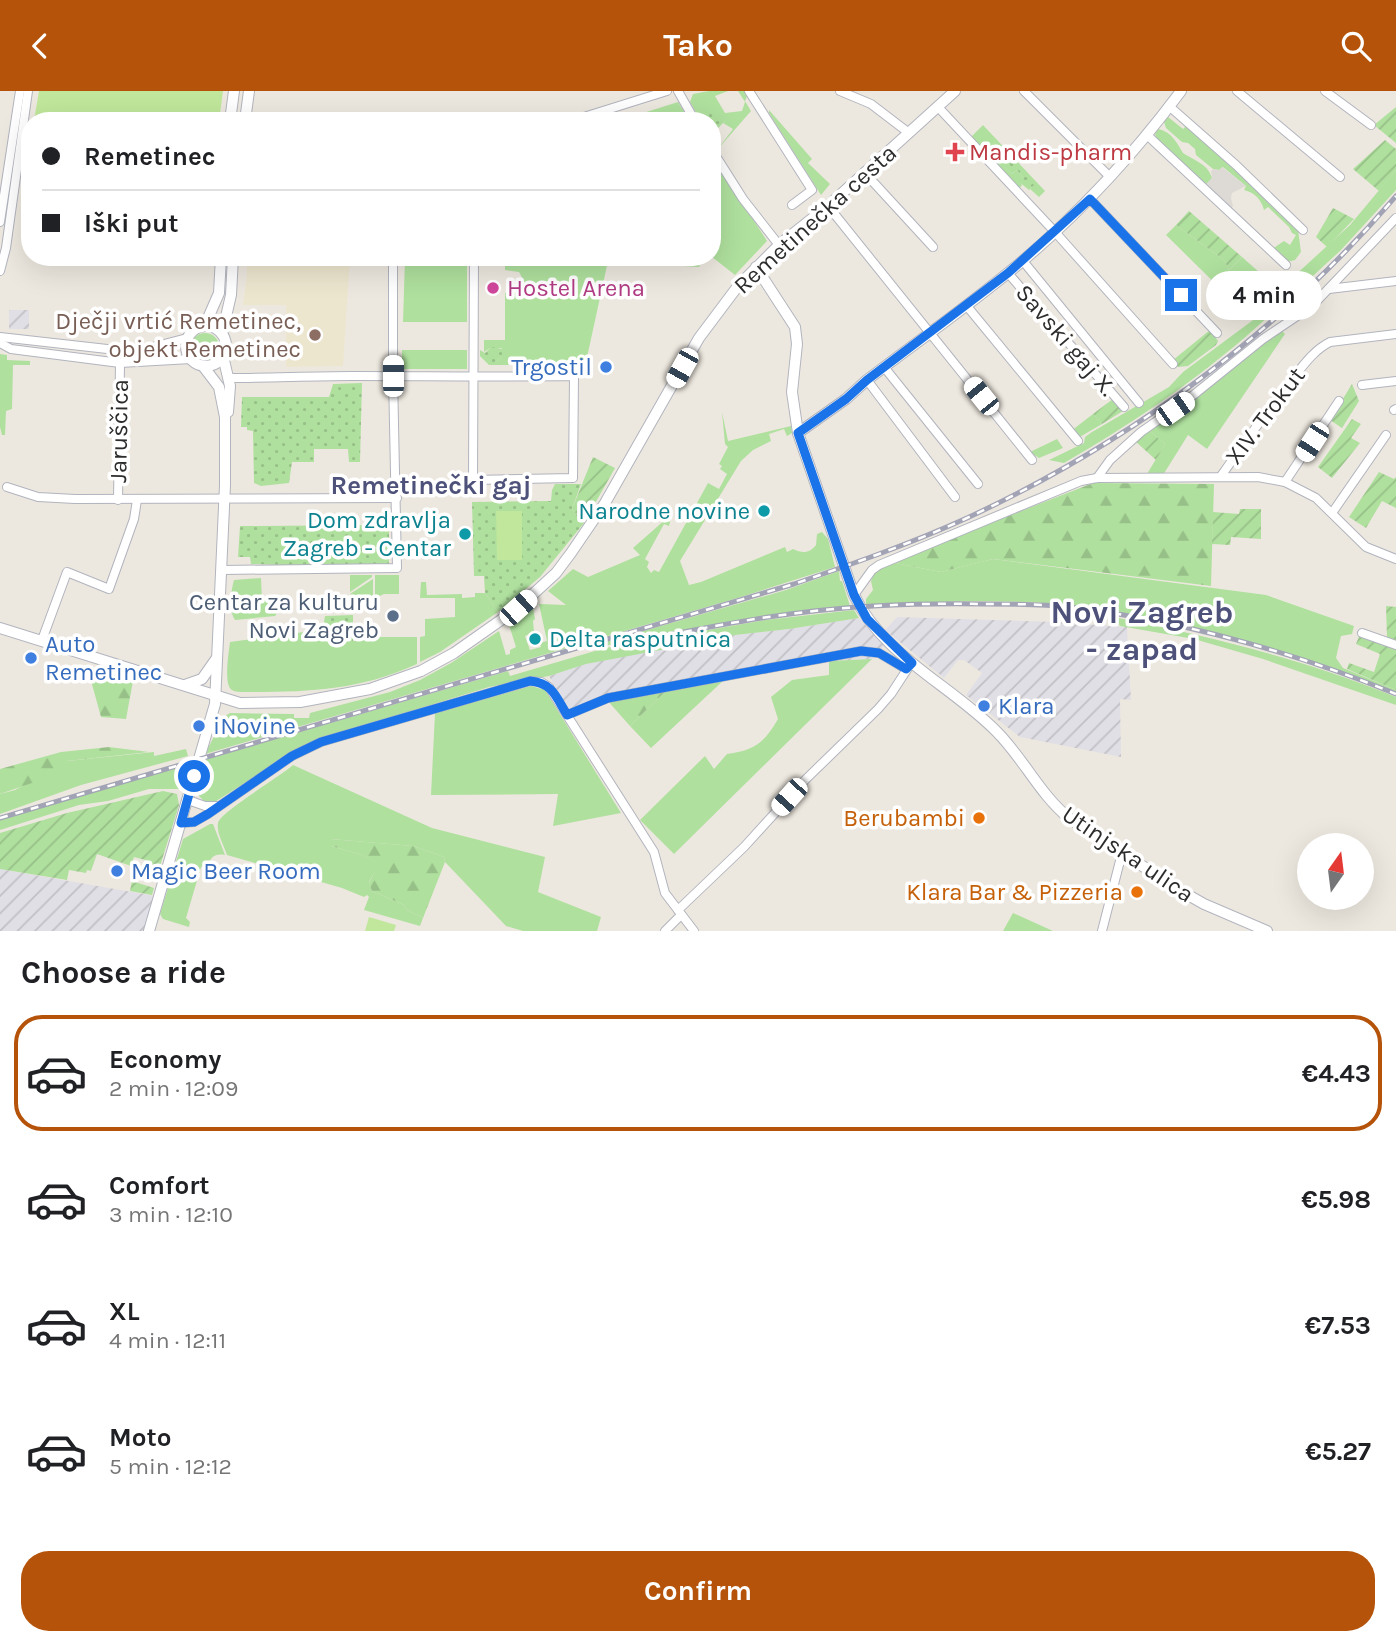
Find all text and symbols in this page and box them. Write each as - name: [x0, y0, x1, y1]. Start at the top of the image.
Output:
- icon: back: [21, 27, 59, 65]
- text: Tako: [663, 27, 733, 64]
- icon: search: [1337, 27, 1375, 65]
- place label: Mandis-pharm: [969, 138, 1132, 166]
- street label: Remetinečka cesta: [728, 139, 902, 299]
- text: Remetinec: [84, 141, 216, 172]
- marker: Mandis-pharm: [947, 144, 963, 160]
- text: Iški put: [84, 208, 179, 239]
- callout: 4 min: [1206, 271, 1321, 319]
- place label: Hostel Arena: [507, 274, 645, 302]
- street label: Savski gaj X.: [1010, 279, 1122, 401]
- route end: [1165, 279, 1197, 311]
- marker: Hostel Arena: [485, 280, 501, 296]
- text: 4 min: [1232, 282, 1296, 309]
- place label: Dječji vrtić Remetinec, objekt Remetinec: [55, 307, 301, 363]
- marker: Dječji vrtić Remetinec, objekt Remetinec: [307, 327, 323, 343]
- car: [663, 345, 702, 391]
- place label: Trgostil: [511, 353, 592, 381]
- car: [383, 355, 404, 397]
- marker: Trgostil: [598, 359, 614, 375]
- street label: XIV. Trokut: [1219, 362, 1311, 470]
- car: [960, 373, 1003, 419]
- street label: Jaruščica: [104, 379, 134, 483]
- car: [1152, 388, 1199, 430]
- car: [1292, 419, 1333, 465]
- district label: Remetinečki gaj: [330, 470, 532, 501]
- place label: Narodne novine: [578, 497, 750, 525]
- marker: Narodne novine: [756, 503, 772, 519]
- place label: Dom zdravlja Zagreb - Centar: [283, 506, 451, 562]
- marker: Dom zdravlja Zagreb - Centar: [457, 526, 473, 542]
- car: [496, 586, 541, 630]
- place label: Centar za kulturu Novi Zagreb: [189, 588, 379, 644]
- district label: Novi Zagreb - zapad: [1051, 594, 1233, 668]
- marker: Centar za kulturu Novi Zagreb: [385, 608, 401, 624]
- place label: Delta rasputnica: [549, 625, 731, 653]
- place label: Auto Remetinec: [45, 630, 162, 686]
- marker: Delta rasputnica: [527, 631, 543, 647]
- marker: Auto Remetinec: [23, 650, 39, 666]
- place label: Klara: [998, 692, 1054, 720]
- marker: Klara: [976, 698, 992, 714]
- place label: iNovine: [213, 712, 296, 740]
- marker: iNovine: [191, 718, 207, 734]
- route start: [178, 760, 210, 792]
- car: [768, 774, 811, 820]
- street label: Utinjska ulica: [1057, 800, 1199, 908]
- place label: Berubambi: [843, 804, 965, 832]
- marker: Berubambi: [971, 810, 987, 826]
- north arrow: [1297, 833, 1374, 910]
- map controls: [1297, 833, 1374, 910]
- place label: Magic Beer Room: [131, 857, 321, 885]
- marker: Magic Beer Room: [109, 863, 125, 879]
- place label: Klara Bar & Pizzeria: [906, 878, 1123, 906]
- marker: Klara Bar & Pizzeria: [1129, 884, 1145, 900]
- text: Choose a ride: [21, 954, 226, 991]
- icon: car: [25, 1042, 88, 1105]
- text: Economy: [109, 1044, 221, 1075]
- text: €4.43: [1302, 1058, 1371, 1089]
- text: 2 min · 12:09: [109, 1075, 238, 1102]
- icon: car: [25, 1168, 88, 1231]
- text: Comfort: [109, 1170, 210, 1201]
- text: €5.98: [1301, 1184, 1371, 1215]
- text: 3 min · 12:10: [109, 1201, 233, 1228]
- icon: car: [25, 1294, 88, 1357]
- text: XL: [109, 1296, 140, 1327]
- text: €7.53: [1305, 1310, 1371, 1341]
- text: 4 min · 12:11: [109, 1327, 226, 1354]
- icon: car: [25, 1420, 88, 1483]
- text: Moto: [109, 1422, 171, 1453]
- text: €5.27: [1305, 1436, 1371, 1467]
- text: 5 min · 12:12: [109, 1453, 232, 1480]
- button: Confirm: [21, 1551, 1375, 1631]

